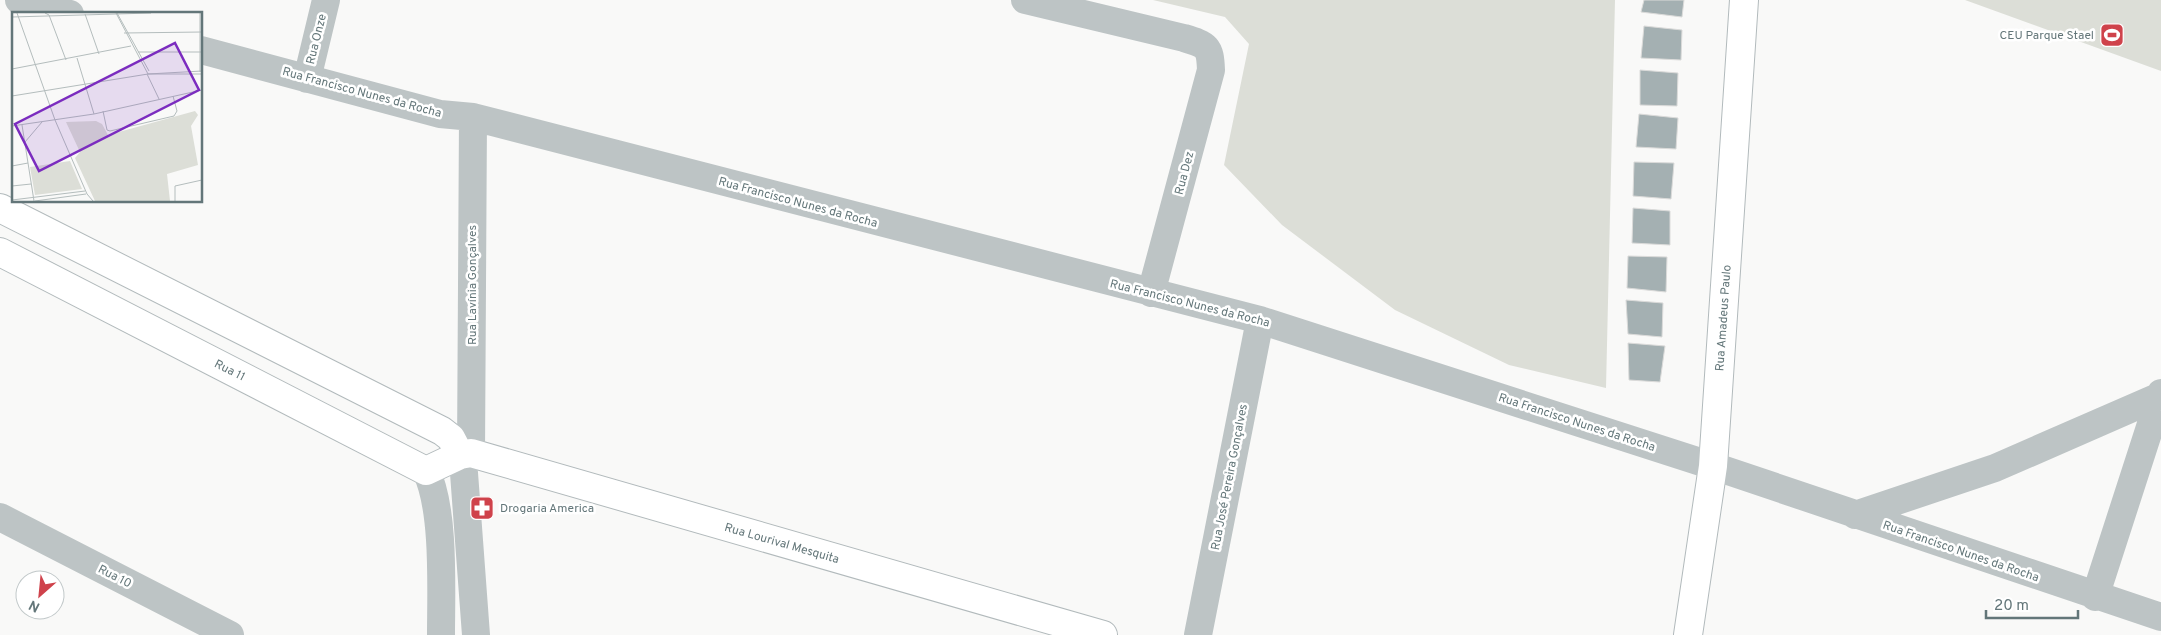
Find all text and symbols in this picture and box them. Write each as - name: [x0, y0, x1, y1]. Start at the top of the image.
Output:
- inset map: [12, 12, 202, 202]
- street label: Rua Onze: [303, 12, 331, 66]
- sports icon: CEU Parque Stael: [2099, 22, 2125, 48]
- place label: CEU Parque Stael: [2000, 28, 2094, 44]
- street label: Rua Francisco Nunes da Rocha: [280, 64, 443, 122]
- street label: Rua Dez: [1172, 150, 1198, 197]
- street label: Rua Francisco Nunes da Rocha: [716, 174, 879, 232]
- street label: Rua Lavínia Gonçalves: [465, 225, 481, 345]
- street label: Rua Amadeus Paulo: [1712, 264, 1736, 372]
- street label: Rua Francisco Nunes da Rocha: [1108, 276, 1271, 332]
- street label: Rua 11: [211, 356, 248, 385]
- street label: Rua Francisco Nunes da Rocha: [1496, 390, 1657, 456]
- street label: Rua José Pereira Gonçalves: [1208, 403, 1252, 552]
- pharmacy icon: Drogaria America: [469, 495, 495, 521]
- place label: Drogaria America: [500, 501, 594, 517]
- street label: Rua Francisco Nunes da Rocha: [1880, 518, 2041, 586]
- street label: Rua Lourival Mesquita: [722, 520, 841, 568]
- street label: Rua 10: [95, 562, 134, 592]
- north arrow: [15, 570, 65, 620]
- scale bar: [1986, 588, 2078, 620]
- text: N: [26, 595, 43, 615]
- text: 20 m: [1994, 597, 2029, 616]

